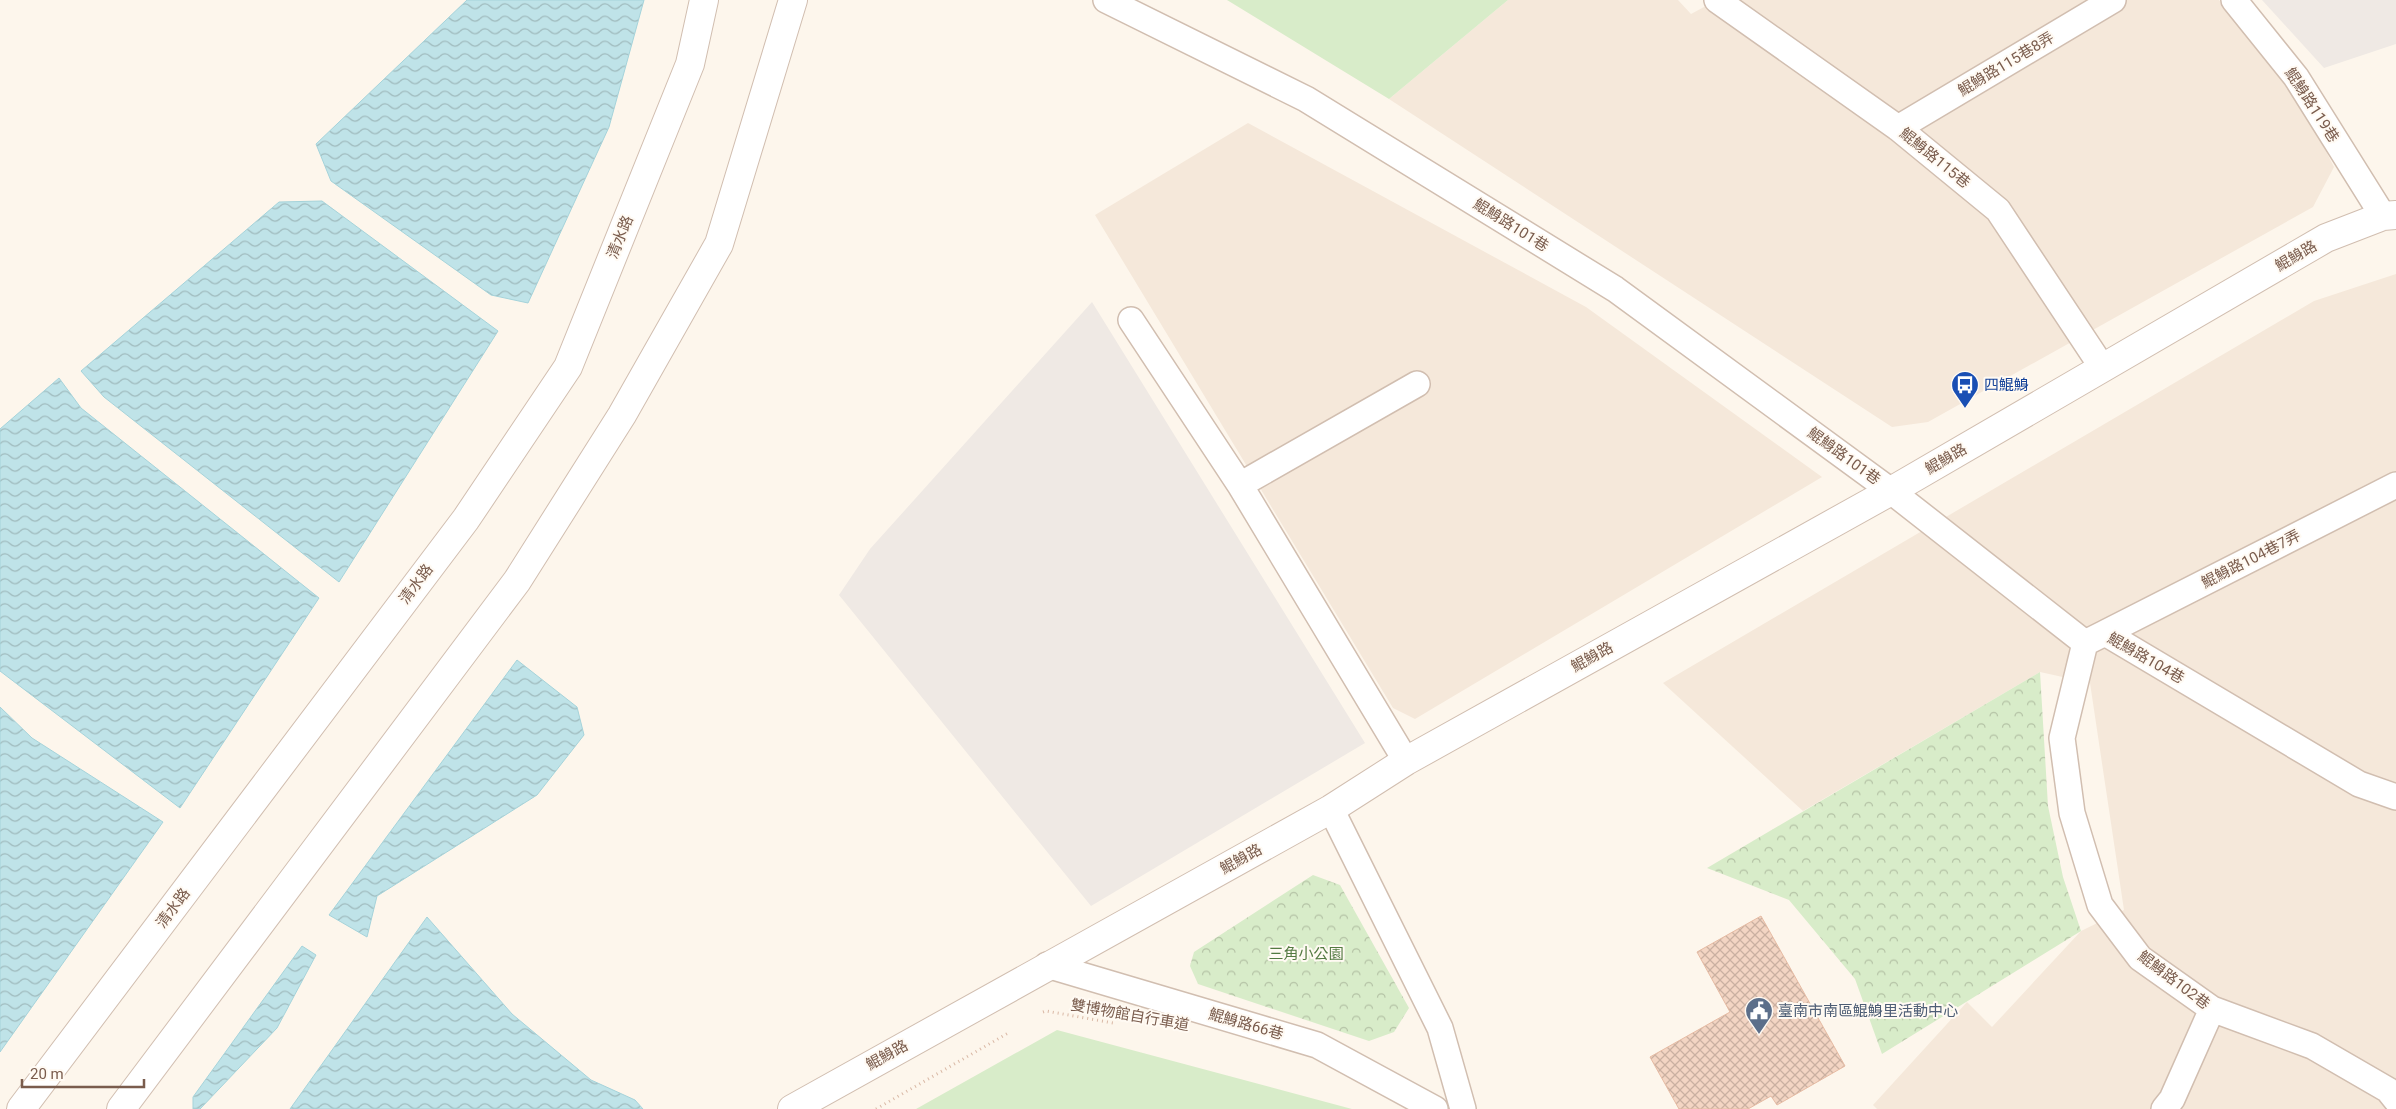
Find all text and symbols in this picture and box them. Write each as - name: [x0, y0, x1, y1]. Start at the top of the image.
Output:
- street label: 鯤鯓路115巷8弄: [1955, 28, 2057, 100]
- street label: 鯤鯓路119巷: [2281, 64, 2343, 146]
- street label: 鯤鯓路115巷: [1896, 124, 1974, 192]
- street label: 鯤鯓路101巷: [1470, 195, 1552, 255]
- street label: 清水路: [603, 213, 637, 261]
- street label: 鯤鯓路: [2272, 237, 2320, 275]
- bus stop icon: 四鯤鯓: [1950, 370, 1980, 409]
- place label: 四鯤鯓: [1984, 376, 2029, 394]
- street label: 鯤鯓路101巷: [1804, 424, 1884, 488]
- street label: 鯤鯓路: [1922, 440, 1970, 478]
- street label: 鯤鯓路104巷7弄: [2198, 526, 2304, 592]
- street label: 清水路: [395, 561, 437, 607]
- street label: 鯤鯓路104巷: [2105, 629, 2187, 687]
- street label: 鯤鯓路: [1568, 638, 1616, 676]
- street label: 鯤鯓路: [1217, 840, 1265, 878]
- street label: 清水路: [152, 885, 194, 931]
- park label: 三角小公園: [1268, 945, 1344, 963]
- street label: 鯤鯓路102巷: [2135, 947, 2213, 1013]
- street label: 雙博物館自行車道: [1069, 996, 1191, 1034]
- public building icon: 臺南市南區鯤鯓里活動中心: [1744, 996, 1774, 1035]
- place label: 臺南市南區鯤鯓里活動中心: [1778, 1002, 1958, 1020]
- street label: 鯤鯓路66巷: [1207, 1005, 1285, 1043]
- street label: 鯤鯓路: [863, 1036, 911, 1074]
- scale bar: [22, 1056, 145, 1088]
- text: 20 m: [30, 1065, 64, 1083]

